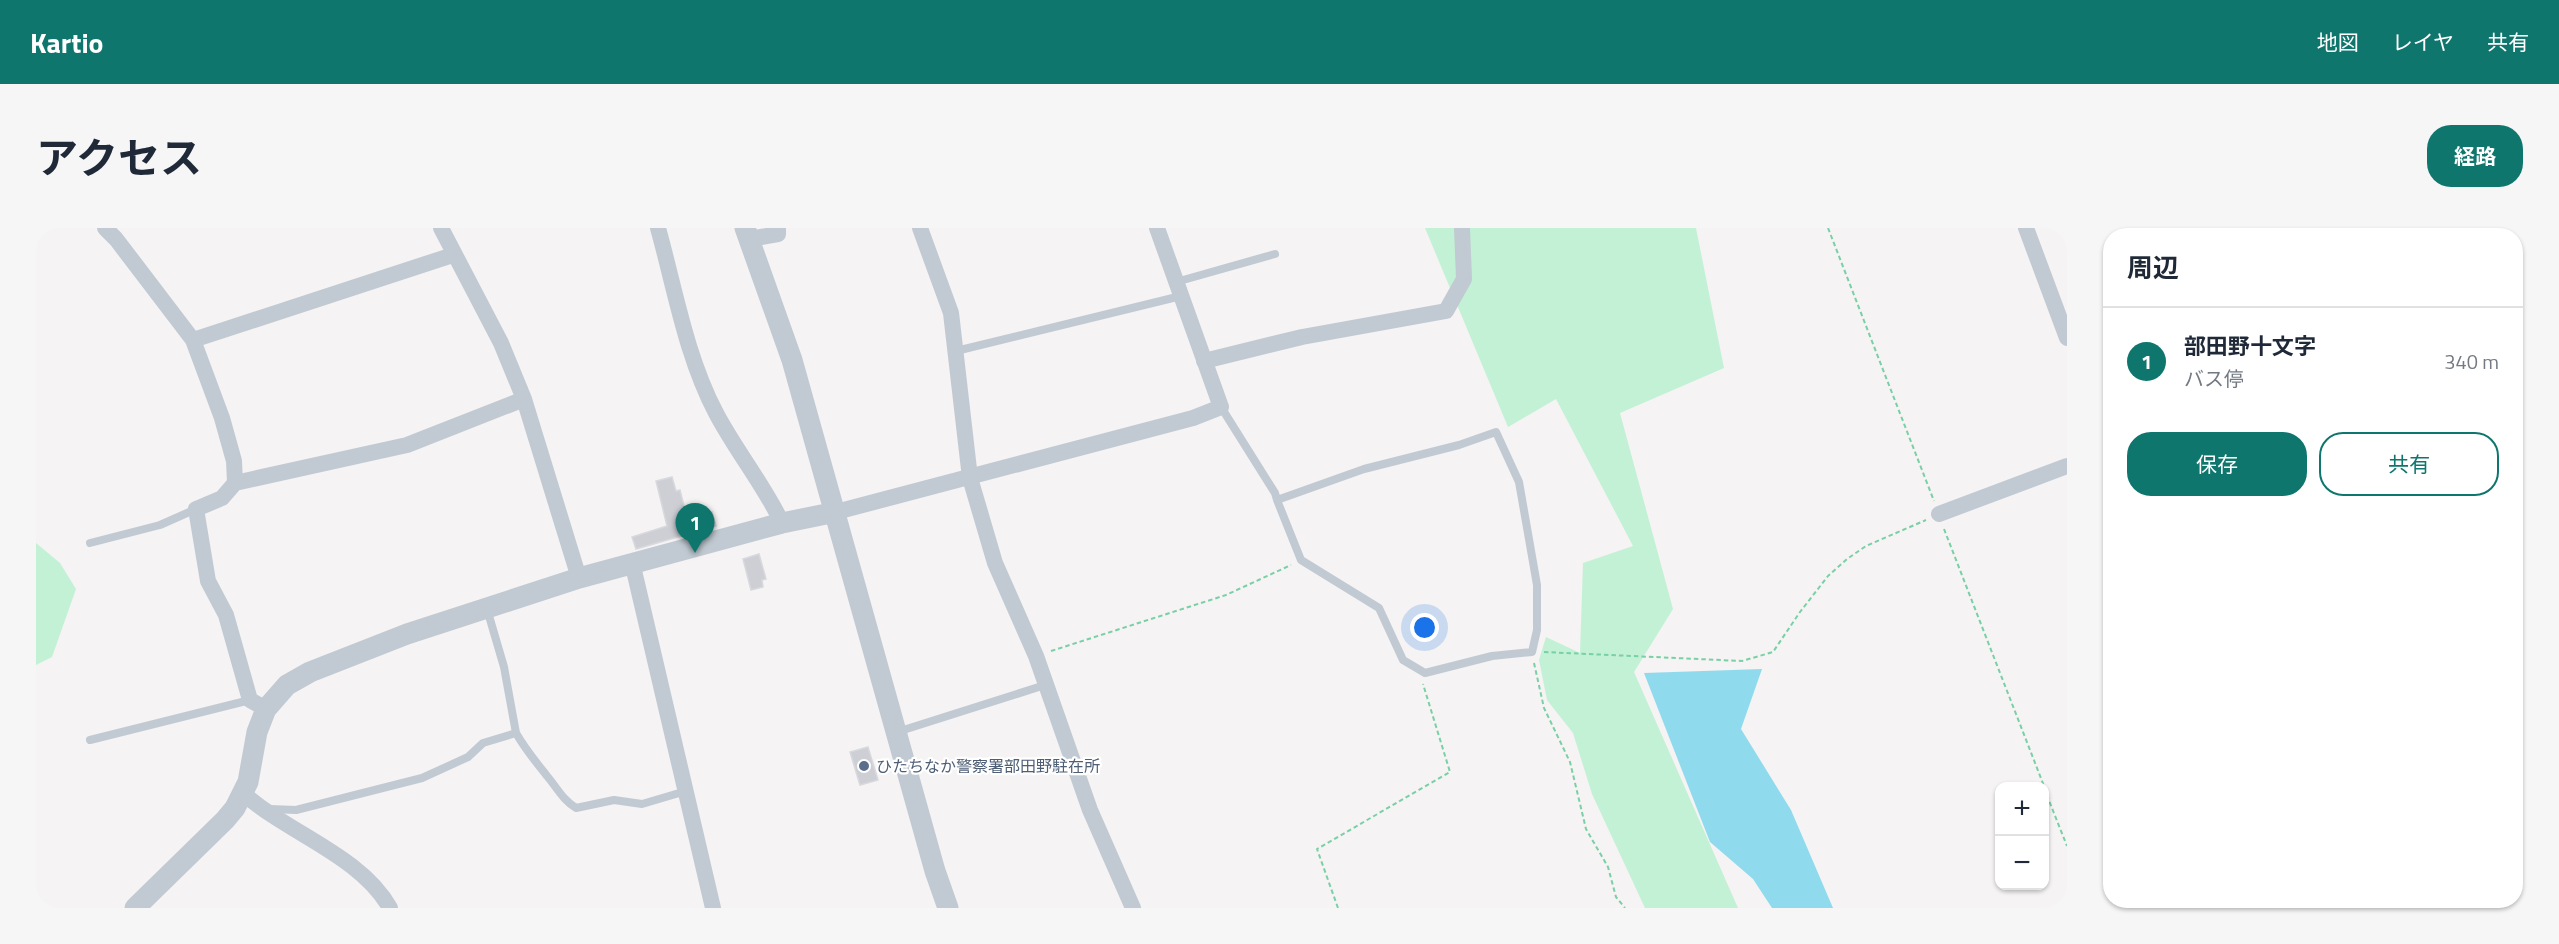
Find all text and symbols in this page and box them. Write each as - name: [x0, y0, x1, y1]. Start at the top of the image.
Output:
- text: Kartio: [30, 21, 104, 64]
- text: 地図: [2317, 26, 2359, 58]
- text: レイヤ: [2392, 26, 2454, 58]
- text: 共有: [2487, 26, 2529, 58]
- text: アクセス: [36, 125, 202, 189]
- button: 経路: [2427, 125, 2523, 187]
- text: 周辺: [2127, 248, 2179, 287]
- text: 部田野十文字: [2184, 329, 2316, 363]
- text: 1: [2141, 346, 2152, 377]
- text: 340 m: [2444, 346, 2499, 377]
- text: バス停: [2184, 363, 2244, 394]
- button: 保存: [2127, 432, 2307, 496]
- button: 共有: [2319, 432, 2499, 496]
- pin: 1: [676, 504, 714, 553]
- your location: [1410, 613, 1439, 642]
- place label: ひたちなか警察署部田野駐在所: [876, 754, 1100, 778]
- marker: ひたちなか警察署部田野駐在所: [857, 759, 871, 773]
- map controls: [1995, 782, 2049, 890]
- button: +: [1995, 782, 2049, 836]
- button: −: [1995, 836, 2049, 890]

